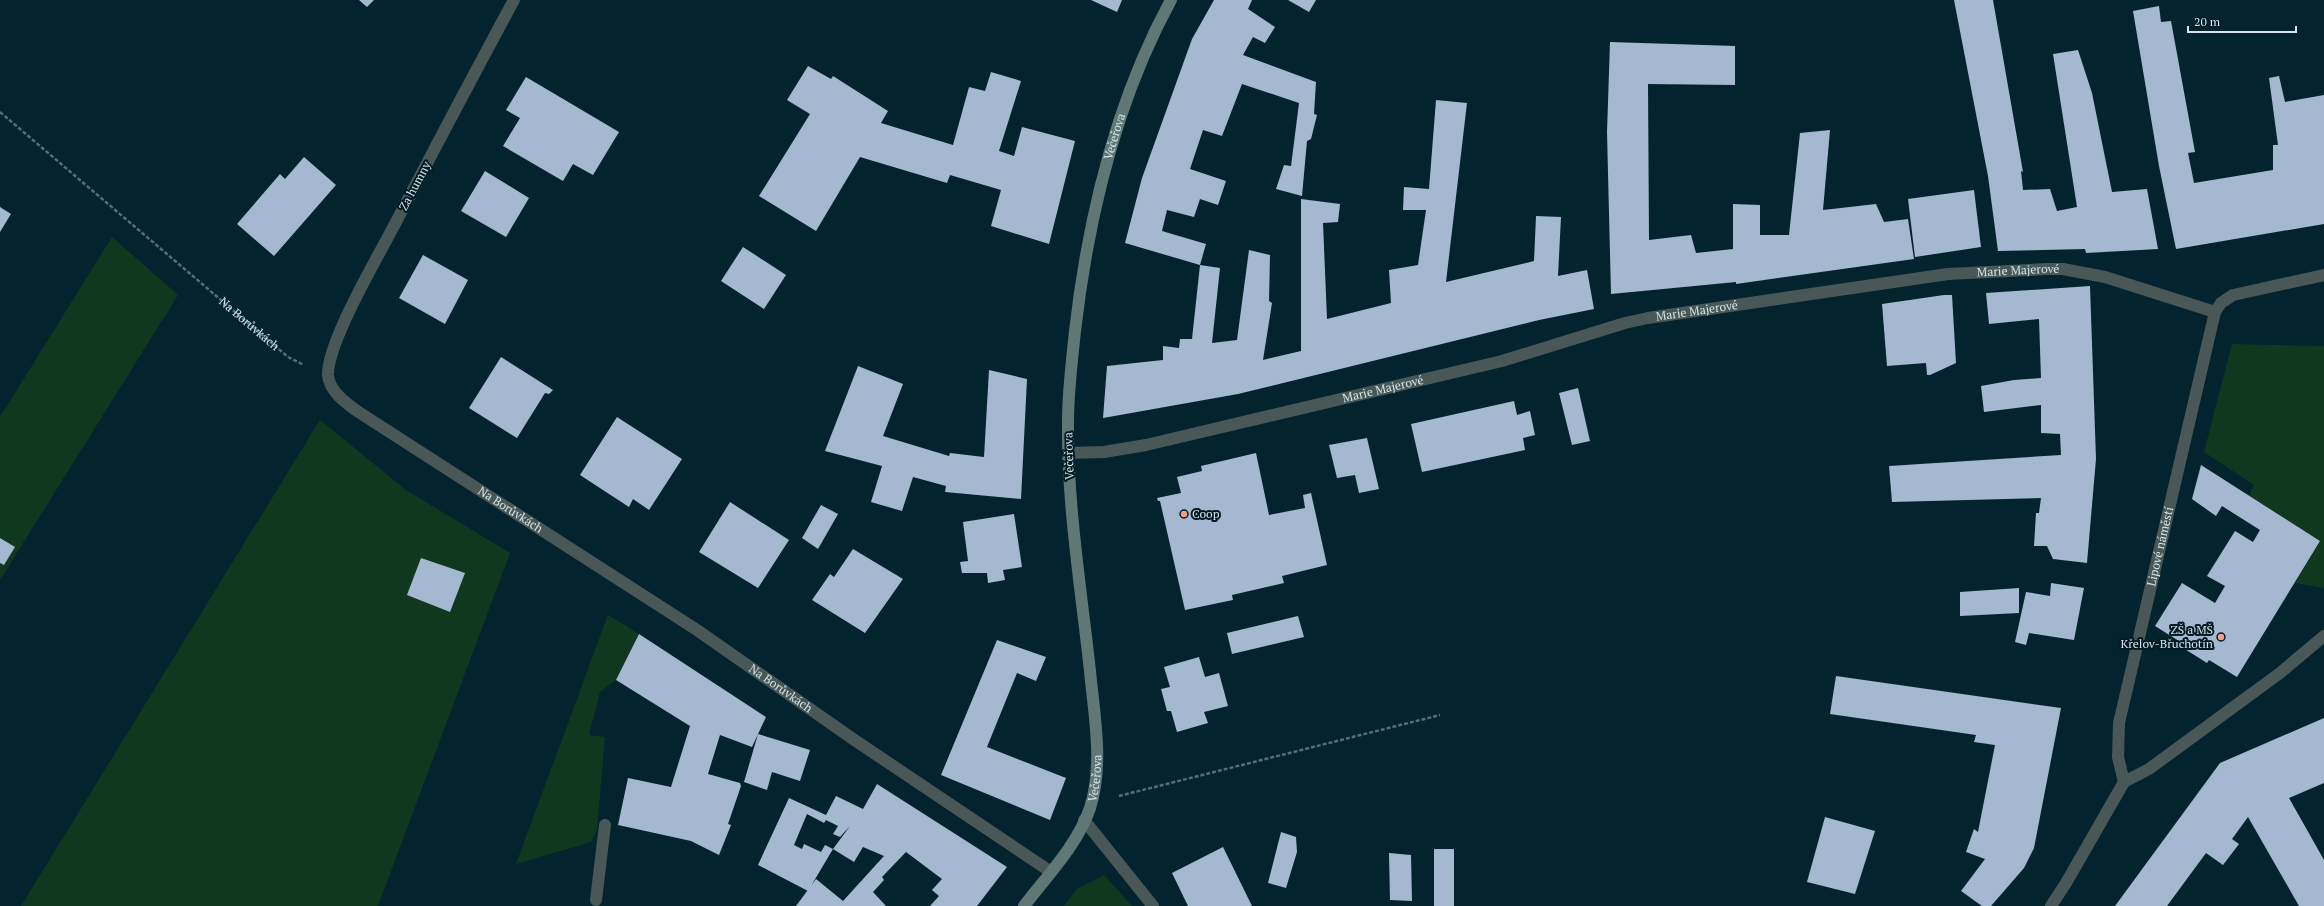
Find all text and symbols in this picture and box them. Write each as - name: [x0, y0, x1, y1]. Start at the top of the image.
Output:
- scale bar: [2188, 8, 2296, 34]
- text: 20 m: [2194, 14, 2221, 29]
- street label: Večeřova: [1100, 111, 1128, 161]
- street label: Za humny: [395, 158, 434, 213]
- street label: Marie Majerové: [1976, 261, 2059, 280]
- street label: Na Borůvkách: [216, 294, 283, 353]
- street label: Marie Majerové: [1655, 297, 1739, 324]
- street label: Marie Majerové: [1341, 372, 1425, 405]
- street label: Večeřova: [1060, 432, 1077, 480]
- street label: Na Borůvkách: [475, 483, 546, 536]
- street label: Lipové náměstí: [2143, 505, 2176, 588]
- place label: Coop: [1192, 506, 1220, 521]
- marker: Coop: [1179, 509, 1189, 519]
- place label: ZŠ a MŠ Křelov-Břuchotín: [2120, 622, 2213, 651]
- marker: ZŠ a MŠ Křelov-Břuchotín: [2216, 632, 2226, 642]
- street label: Na Borůvkách: [746, 661, 816, 715]
- street label: Večeřova: [1084, 754, 1104, 804]

